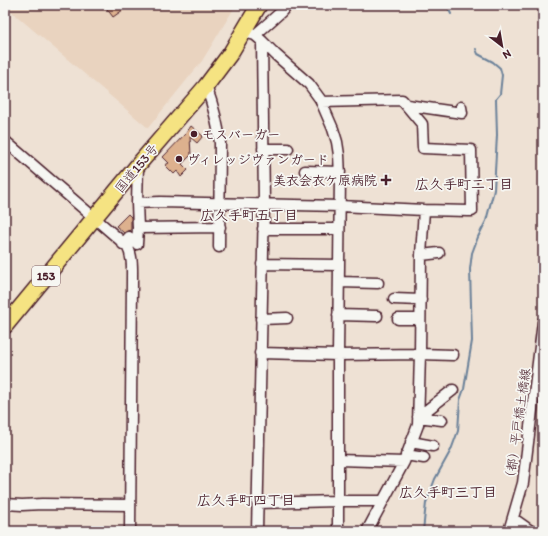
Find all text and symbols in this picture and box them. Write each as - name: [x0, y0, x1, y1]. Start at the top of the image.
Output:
- north arrow: [482, 26, 522, 66]
- text: N: [500, 47, 513, 62]
- place label: モスバーガー: [202, 127, 280, 142]
- marker: モスバーガー: [189, 129, 199, 139]
- street label: 国道153号: [112, 141, 161, 196]
- place label: ヴィレッジヴァンガード: [187, 152, 329, 167]
- marker: ヴィレッジヴァンガード: [174, 154, 184, 164]
- place label: 美衣会衣ケ原病院: [273, 173, 377, 188]
- marker: 美衣会衣ケ原病院: [380, 174, 392, 186]
- district label: 広久手町二丁目: [415, 176, 513, 193]
- district label: 広久手町五丁目: [200, 207, 298, 224]
- road number: 153: [32, 266, 60, 286]
- street label: （都）平戸橋土橋線: [502, 366, 533, 485]
- district label: 広久手町三丁目: [399, 484, 497, 501]
- district label: 広久手町四丁目: [197, 492, 295, 509]

